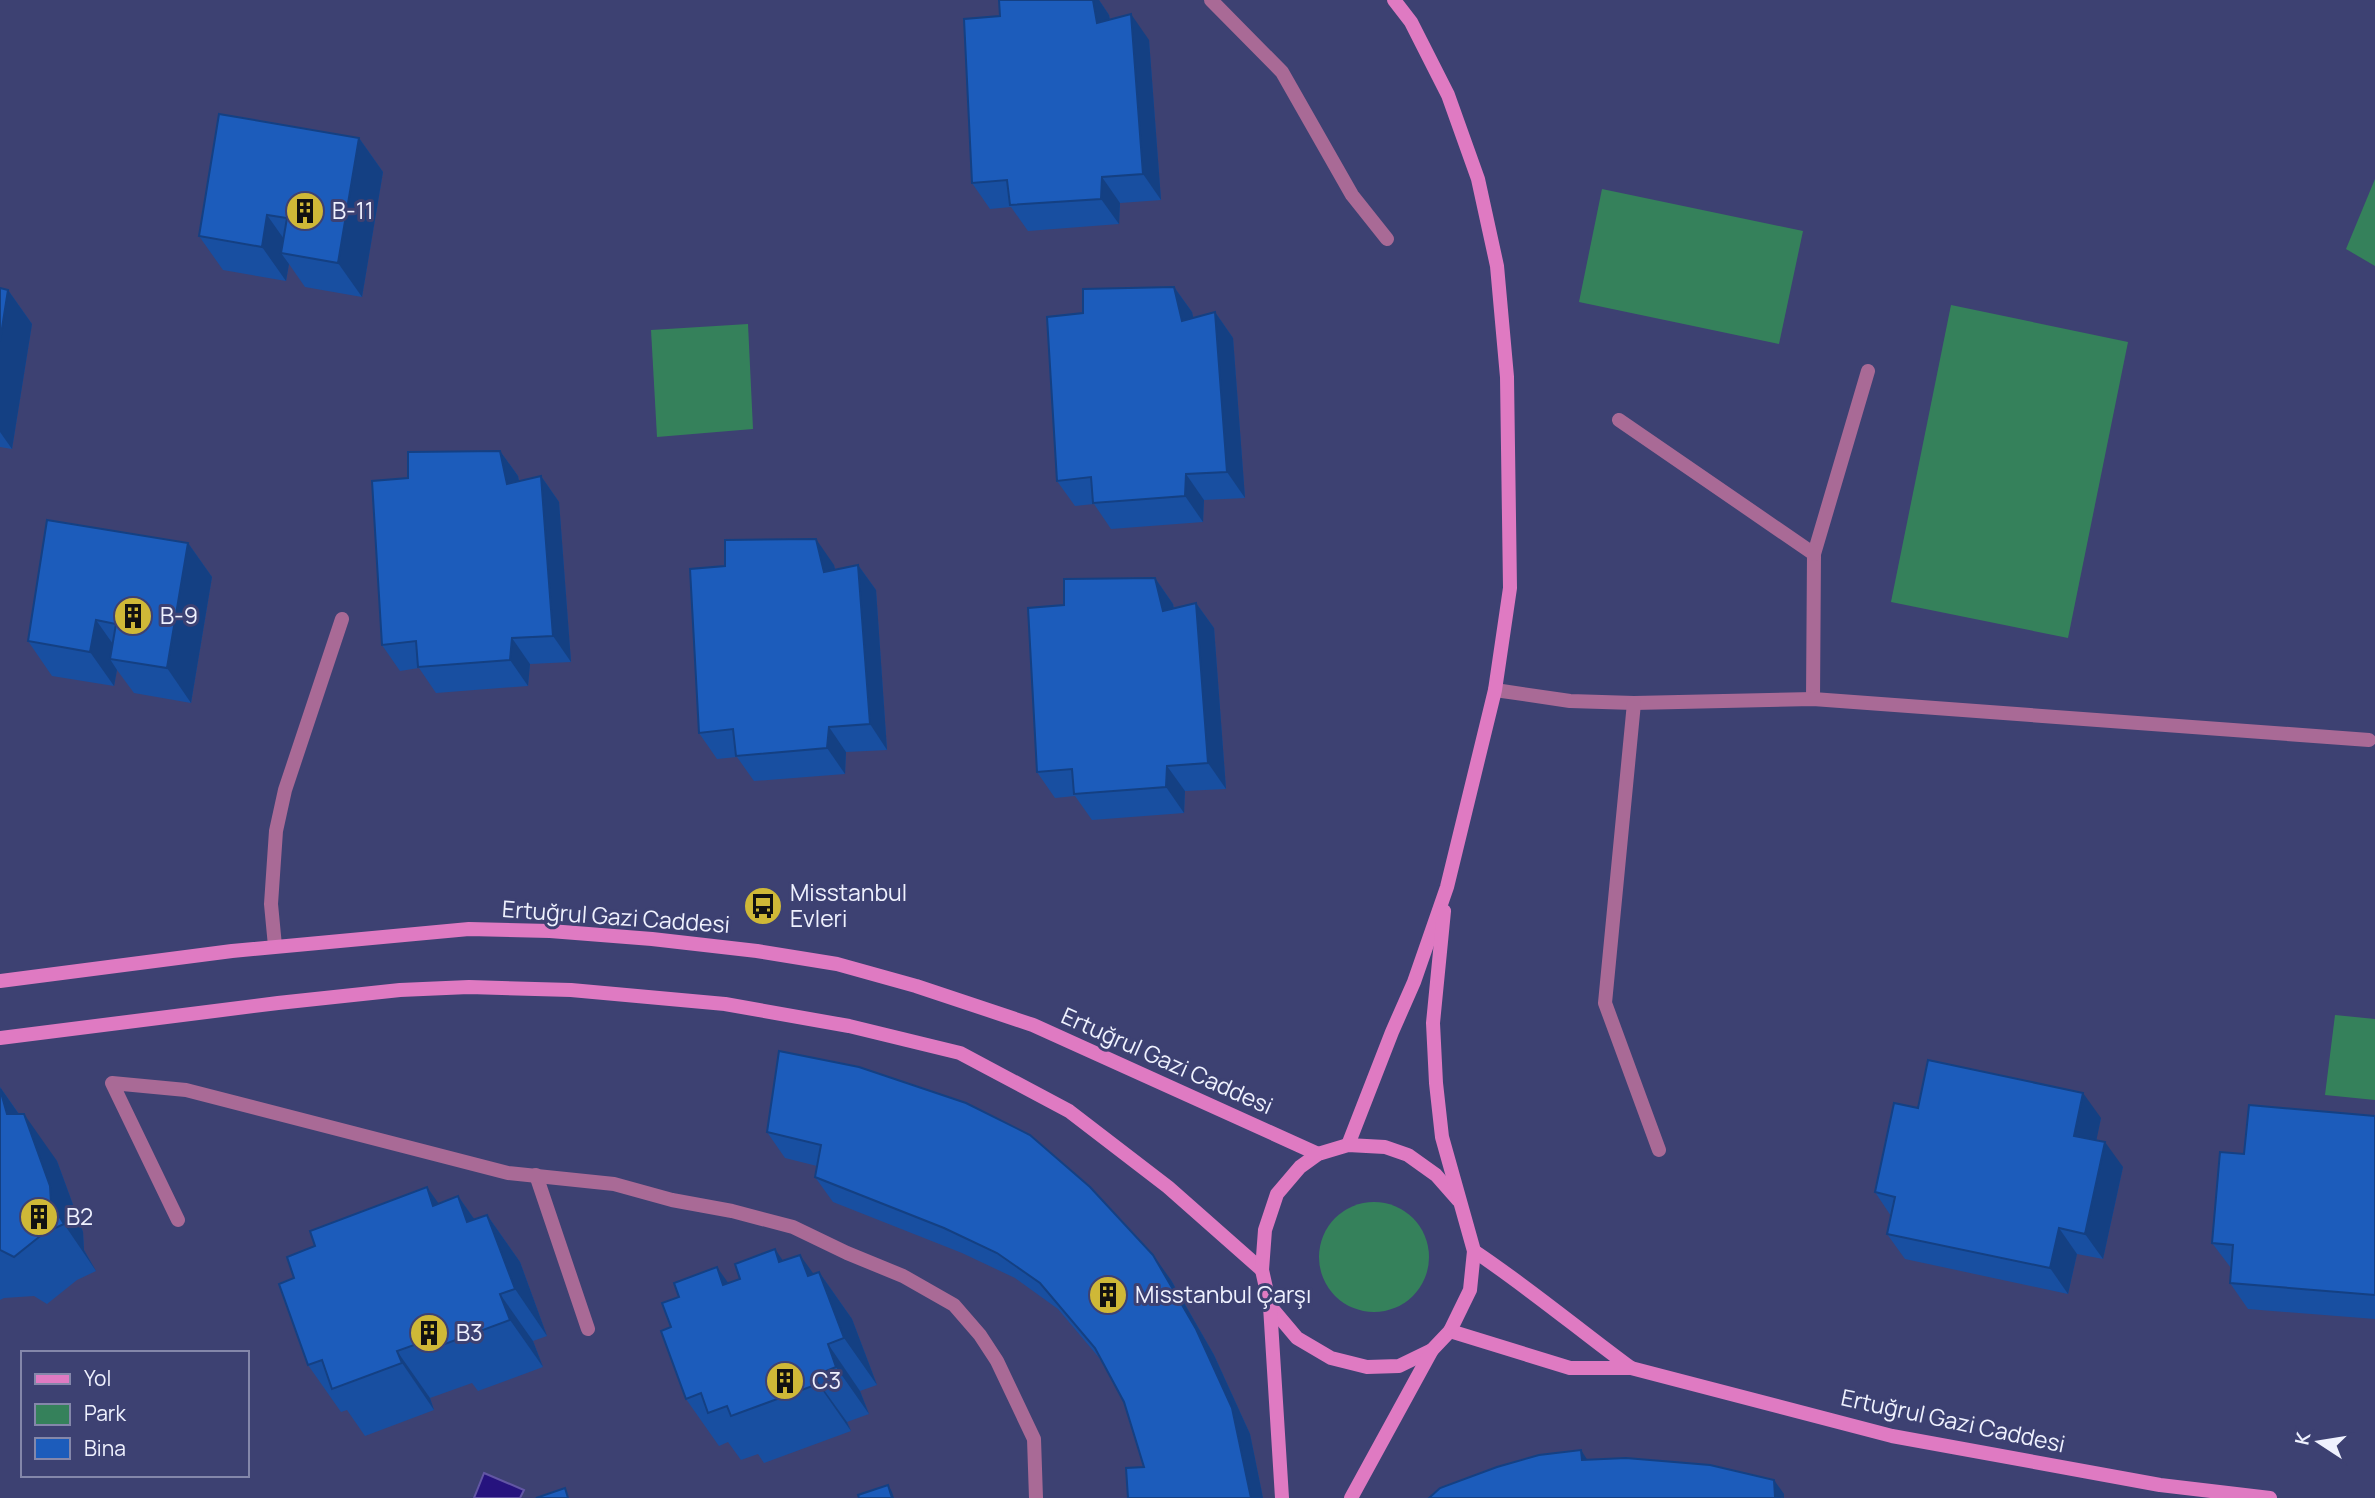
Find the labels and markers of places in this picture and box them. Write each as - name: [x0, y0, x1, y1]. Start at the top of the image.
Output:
- building icon: B-11: [284, 190, 326, 232]
- place label: B-11: [332, 194, 374, 226]
- building icon: B-9: [112, 595, 154, 637]
- place label: B-9: [160, 599, 198, 631]
- place label: Misstanbul Evleri: [790, 876, 907, 934]
- bus stop icon: Misstanbul Evleri: [742, 885, 784, 927]
- building icon: B2: [18, 1196, 60, 1238]
- place label: B2: [66, 1200, 93, 1232]
- building icon: Misstanbul Çarşı: [1087, 1274, 1129, 1316]
- place label: Misstanbul Çarşı: [1135, 1278, 1311, 1310]
- building icon: B3: [408, 1312, 450, 1354]
- place label: B3: [456, 1316, 483, 1348]
- building icon: C3: [764, 1360, 806, 1402]
- place label: C3: [812, 1364, 841, 1396]

